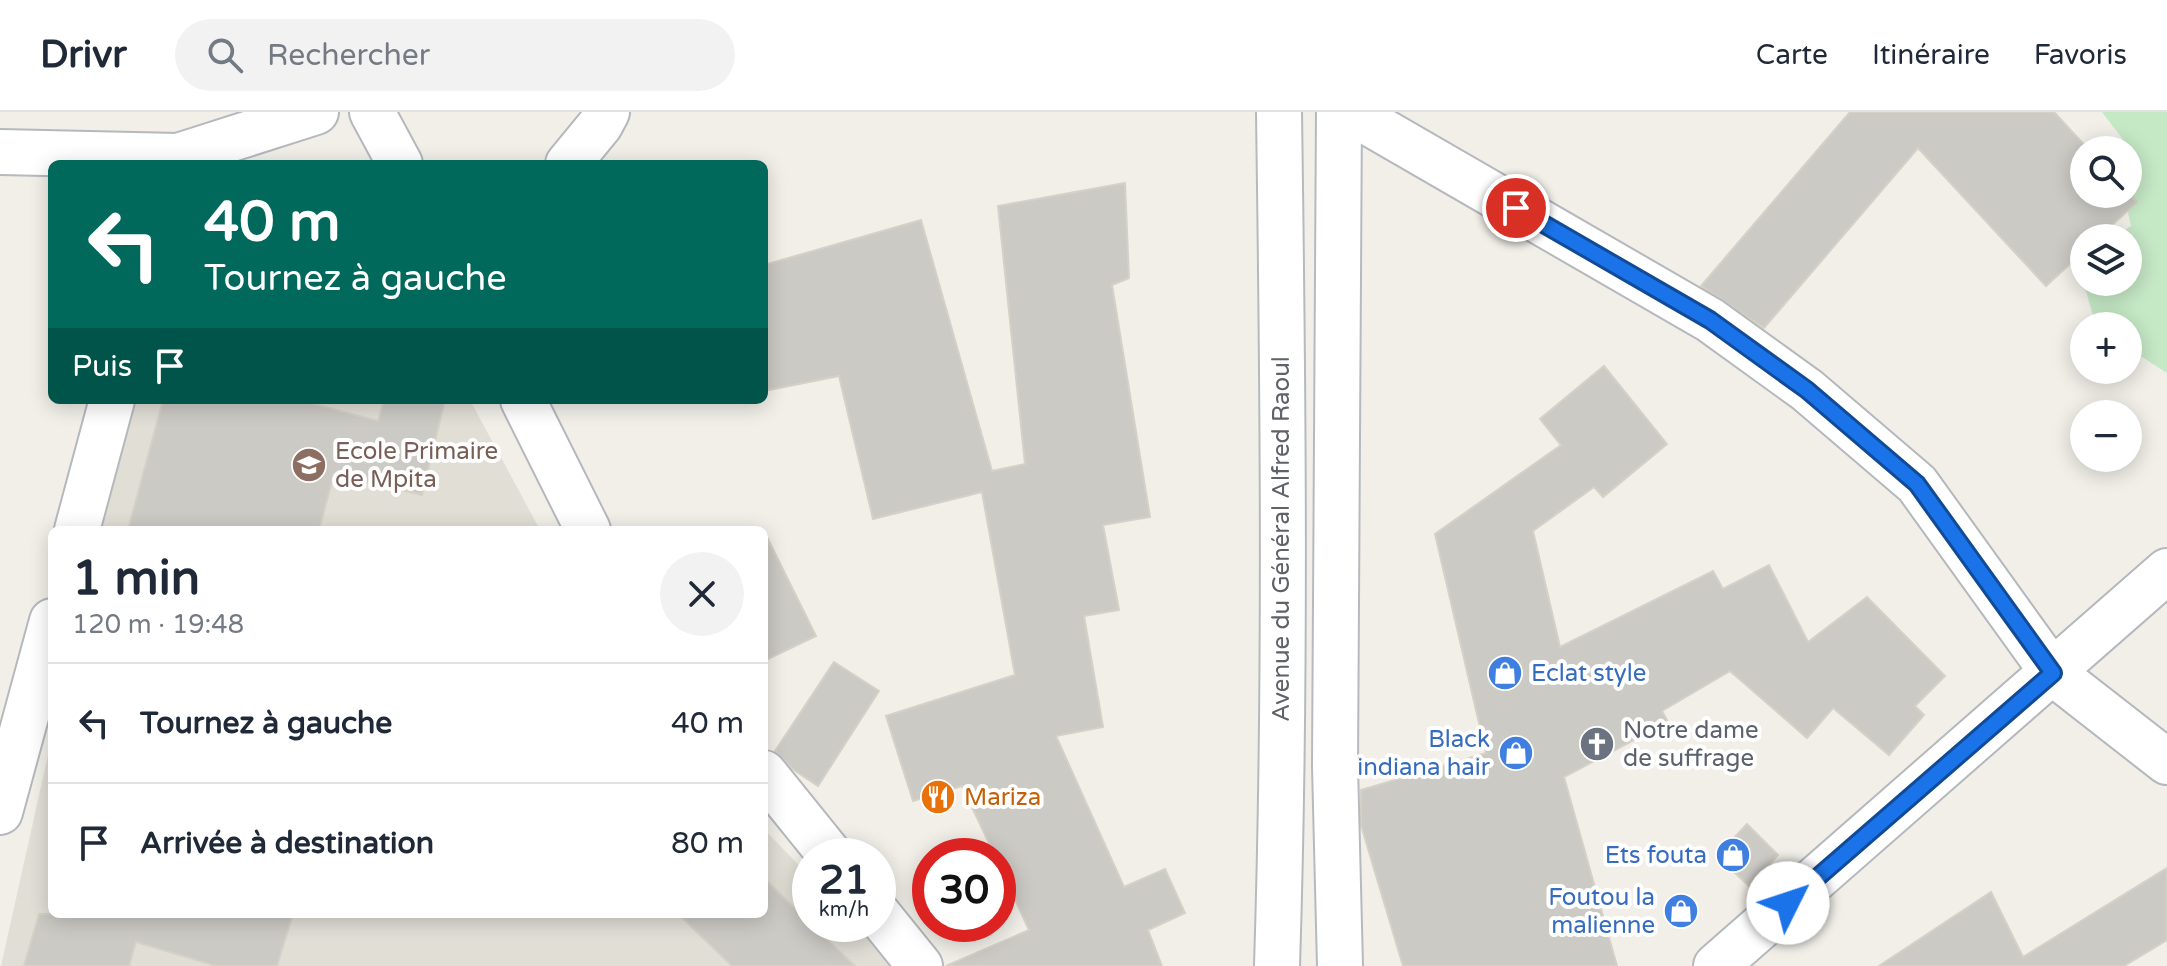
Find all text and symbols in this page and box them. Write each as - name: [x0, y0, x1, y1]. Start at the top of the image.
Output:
- search box: [175, 19, 735, 91]
- text: Drivr: [40, 32, 127, 78]
- icon: search: [203, 33, 247, 77]
- text: Rechercher: [267, 37, 430, 74]
- text: Carte: [1756, 38, 1828, 72]
- text: Itinéraire: [1872, 38, 1990, 72]
- text: Favoris: [2034, 38, 2127, 72]
- map controls: [2070, 136, 2142, 472]
- button: search: [2070, 136, 2142, 208]
- pin: [1482, 174, 1550, 242]
- icon: arrive: [1494, 186, 1538, 230]
- text: 40 m: [204, 189, 340, 256]
- icon: left: [72, 192, 176, 296]
- button: layers: [2070, 224, 2142, 296]
- text: Tournez à gauche: [204, 257, 507, 300]
- button: +: [2070, 312, 2142, 384]
- icon: arrive: [148, 344, 192, 388]
- text: Puis: [72, 348, 132, 385]
- street label: Avenue du Général Alfred Raoul: [1267, 356, 1296, 722]
- button: −: [2070, 400, 2142, 472]
- place label: Ecole Primaire de Mpita: [335, 437, 498, 494]
- school or university icon: Ecole Primaire de Mpita: [290, 446, 328, 484]
- text: 1 min: [72, 550, 200, 608]
- button: close: [660, 552, 744, 636]
- text: 120 m · 19:48: [72, 609, 244, 640]
- shop icon: Eclat style: [1486, 654, 1524, 692]
- place label: Eclat style: [1531, 659, 1646, 688]
- icon: left: [72, 701, 116, 745]
- text: Tournez à gauche: [140, 705, 392, 742]
- text: 40 m: [671, 705, 744, 742]
- place label: Notre dame de suffrage: [1623, 716, 1759, 773]
- place label: Black indiana hair: [1357, 725, 1491, 782]
- church icon: Notre dame de suffrage: [1578, 725, 1616, 763]
- shop icon: Black indiana hair: [1497, 734, 1535, 772]
- restaurant icon: Mariza: [919, 778, 957, 816]
- place label: Mariza: [964, 783, 1041, 812]
- icon: arrive: [72, 821, 116, 865]
- text: Arrivée à destination: [140, 825, 434, 862]
- text: 80 m: [671, 825, 744, 862]
- shop icon: Ets fouta: [1714, 836, 1752, 874]
- speed limit sign: 30: [912, 838, 1016, 942]
- place label: Ets fouta: [1605, 841, 1707, 870]
- text: 21: [819, 856, 869, 904]
- position arrow: [1746, 861, 1830, 945]
- place label: Foutou la malienne: [1548, 883, 1655, 940]
- shop icon: Foutou la malienne: [1662, 892, 1700, 930]
- text: km/h: [819, 898, 869, 922]

